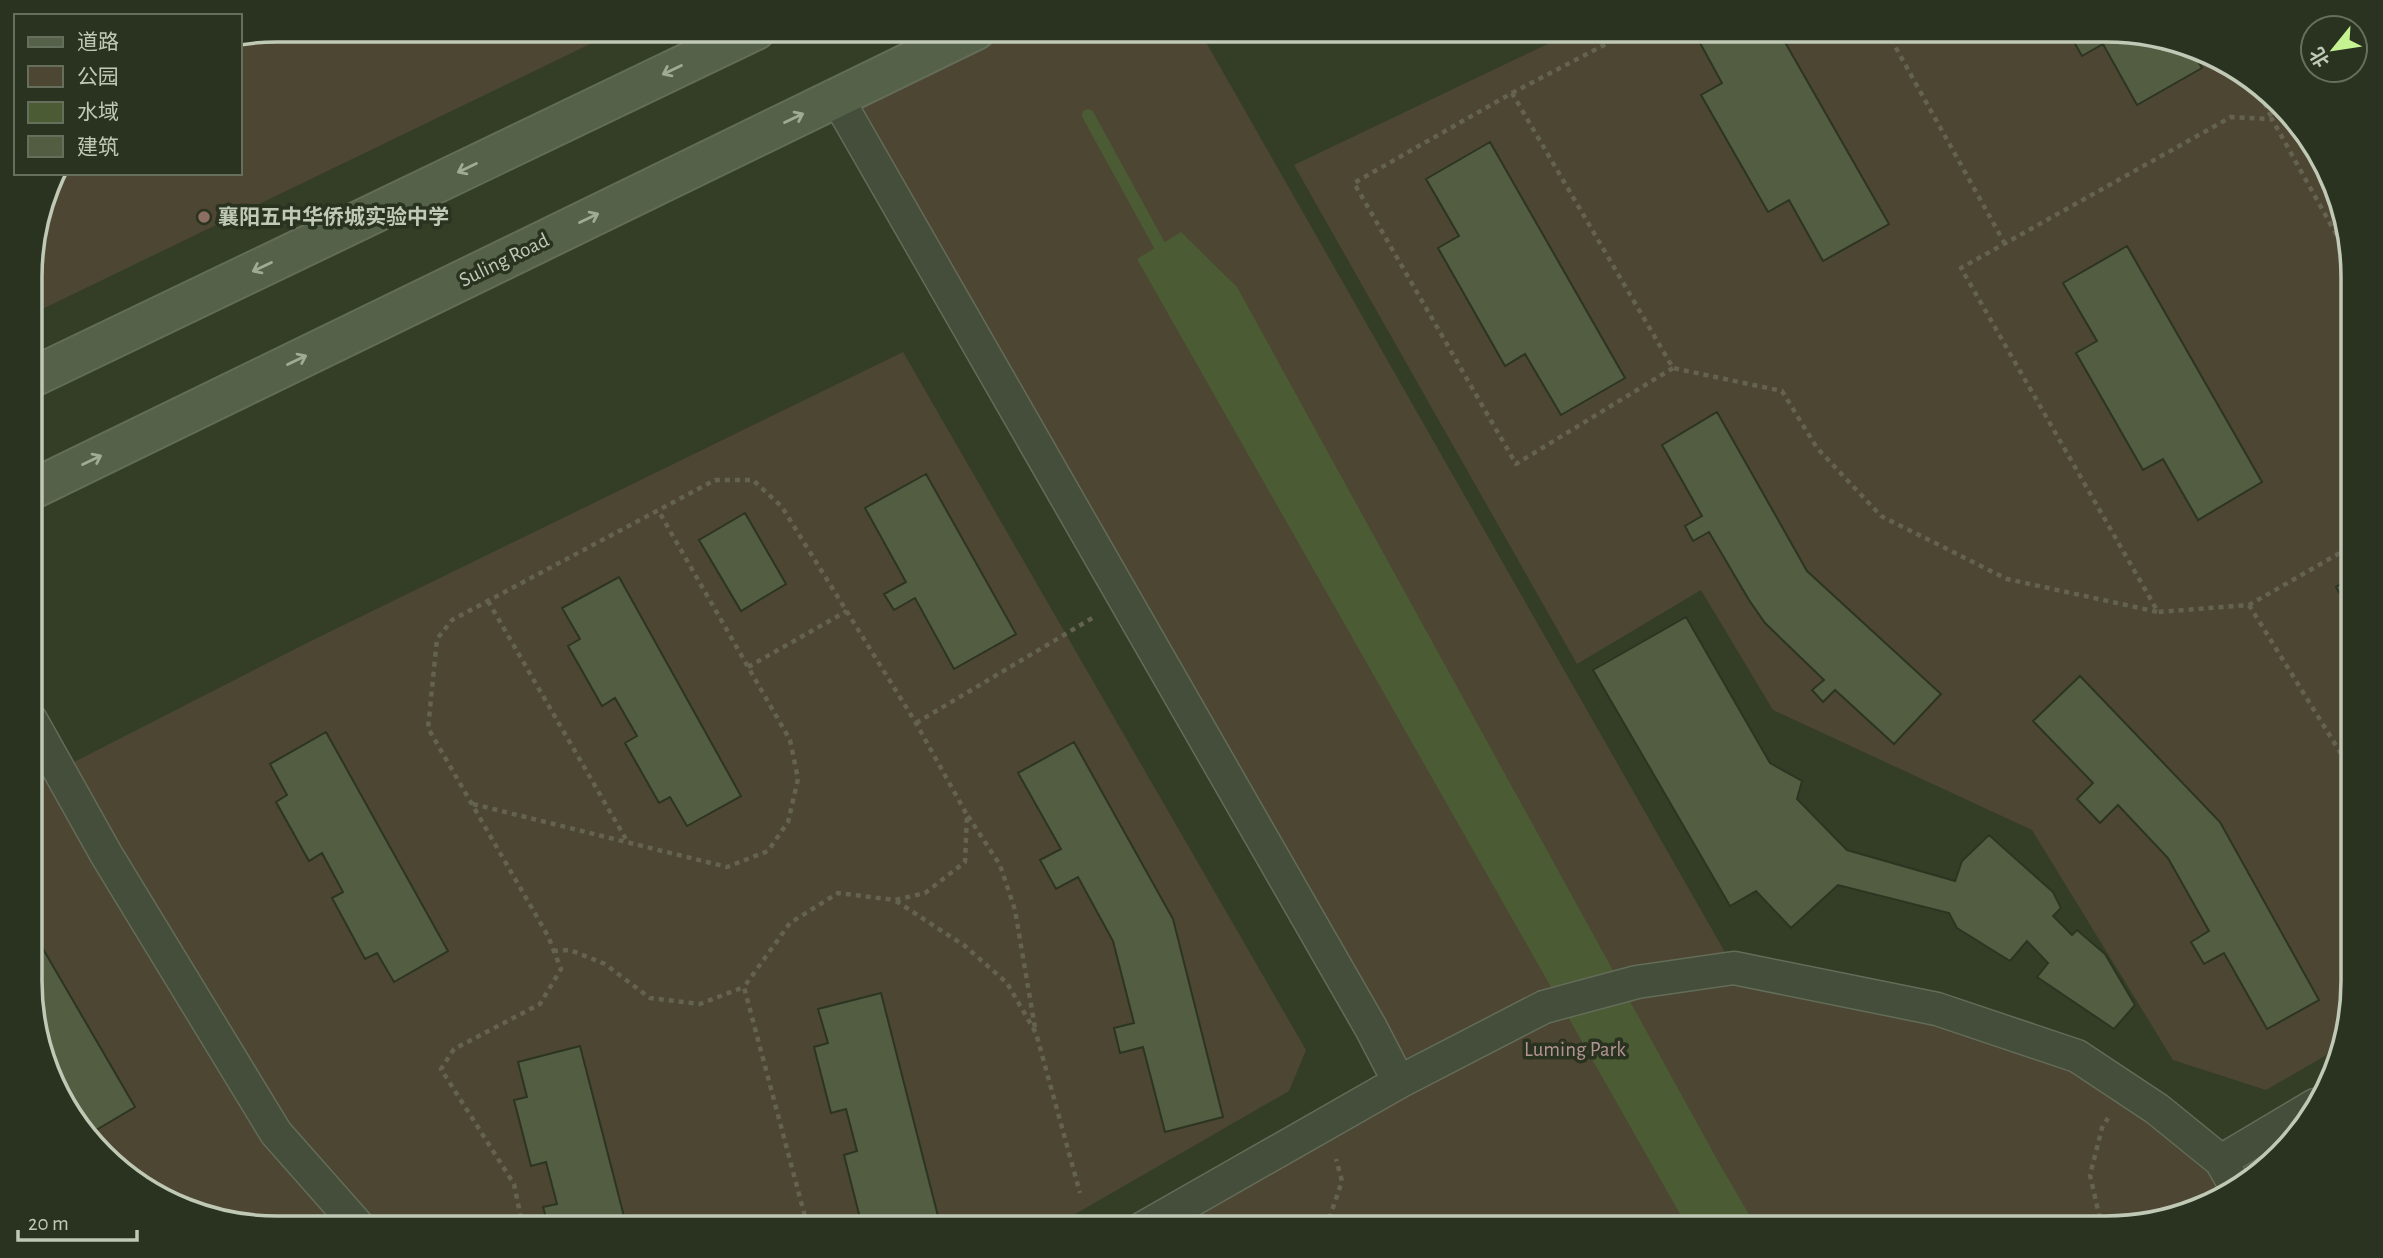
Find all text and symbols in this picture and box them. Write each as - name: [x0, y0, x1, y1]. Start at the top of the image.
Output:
- legend: [14, 14, 242, 175]
- north arrow: [2299, 14, 2369, 84]
- text: 道路: [77, 31, 119, 53]
- text: 北: [2307, 44, 2334, 70]
- one-way arrow: [662, 64, 683, 77]
- text: 公园: [77, 66, 119, 88]
- text: 水域: [77, 101, 119, 123]
- one-way arrow: [783, 111, 804, 125]
- text: 建筑: [77, 136, 119, 158]
- one-way arrow: [457, 162, 478, 176]
- place label: 襄阳五中华侨城实验中学: [218, 205, 449, 228]
- marker: 襄阳五中华侨城实验中学: [196, 209, 212, 225]
- one-way arrow: [578, 211, 599, 224]
- street label: Suling Road: [456, 229, 552, 291]
- one-way arrow: [252, 260, 273, 274]
- one-way arrow: [286, 353, 307, 367]
- one-way arrow: [81, 452, 102, 466]
- park label: Luming Park: [1524, 1039, 1626, 1060]
- scale bar: [18, 1198, 136, 1242]
- text: 20 m: [28, 1213, 69, 1234]

